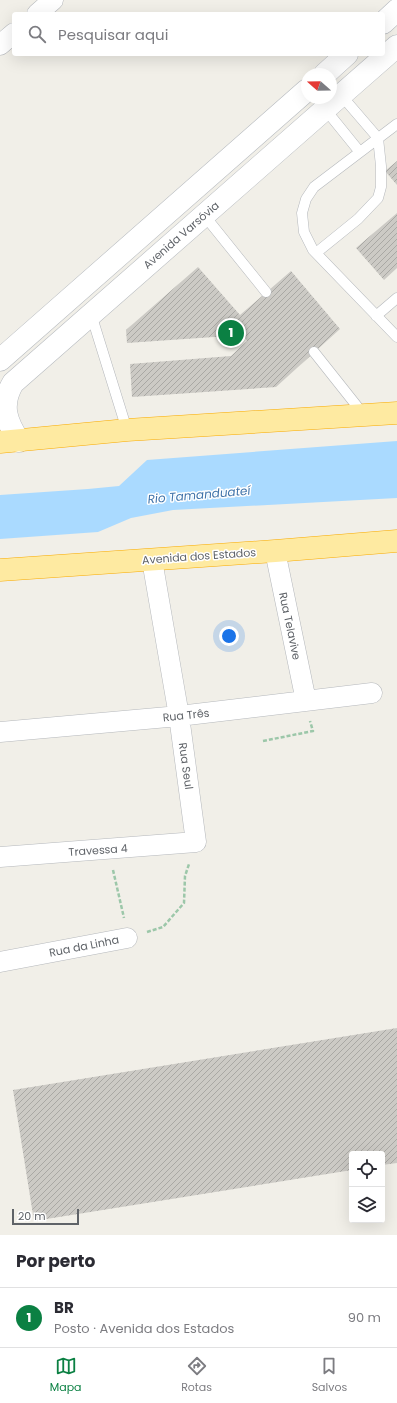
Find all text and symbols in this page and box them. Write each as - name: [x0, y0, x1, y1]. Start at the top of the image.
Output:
- search box: [12, 12, 385, 56]
- icon: search: [26, 23, 48, 45]
- text: Pesquisar aqui: [58, 24, 168, 45]
- north arrow: [301, 68, 337, 104]
- street label: Avenida Varsóvia: [140, 197, 222, 273]
- pin: 1: [218, 318, 244, 348]
- water label: Rio Tamanduateí: [147, 481, 252, 507]
- street label: Avenida dos Estados: [141, 544, 257, 568]
- street label: Rua Telavive: [275, 591, 305, 662]
- your location: [219, 626, 239, 646]
- street label: Rua Três: [162, 705, 210, 725]
- street label: Rua Seul: [175, 742, 197, 790]
- street label: Travessa 4: [68, 840, 128, 860]
- street label: Rua da Linha: [48, 931, 120, 961]
- map controls: [349, 1151, 385, 1223]
- button: locate: [349, 1151, 385, 1187]
- button: layers: [349, 1187, 385, 1223]
- scale bar: [12, 1207, 79, 1226]
- text: 20 m: [18, 1208, 46, 1224]
- text: Por perto: [16, 1249, 95, 1273]
- text: BR: [54, 1297, 74, 1318]
- text: 1: [27, 1308, 31, 1327]
- text: 90 m: [348, 1308, 381, 1327]
- text: Posto · Avenida dos Estados: [54, 1319, 234, 1338]
- tab: Mapa: [50, 1355, 82, 1396]
- tab: Rotas: [181, 1355, 212, 1396]
- tab: Salvos: [312, 1355, 347, 1396]

